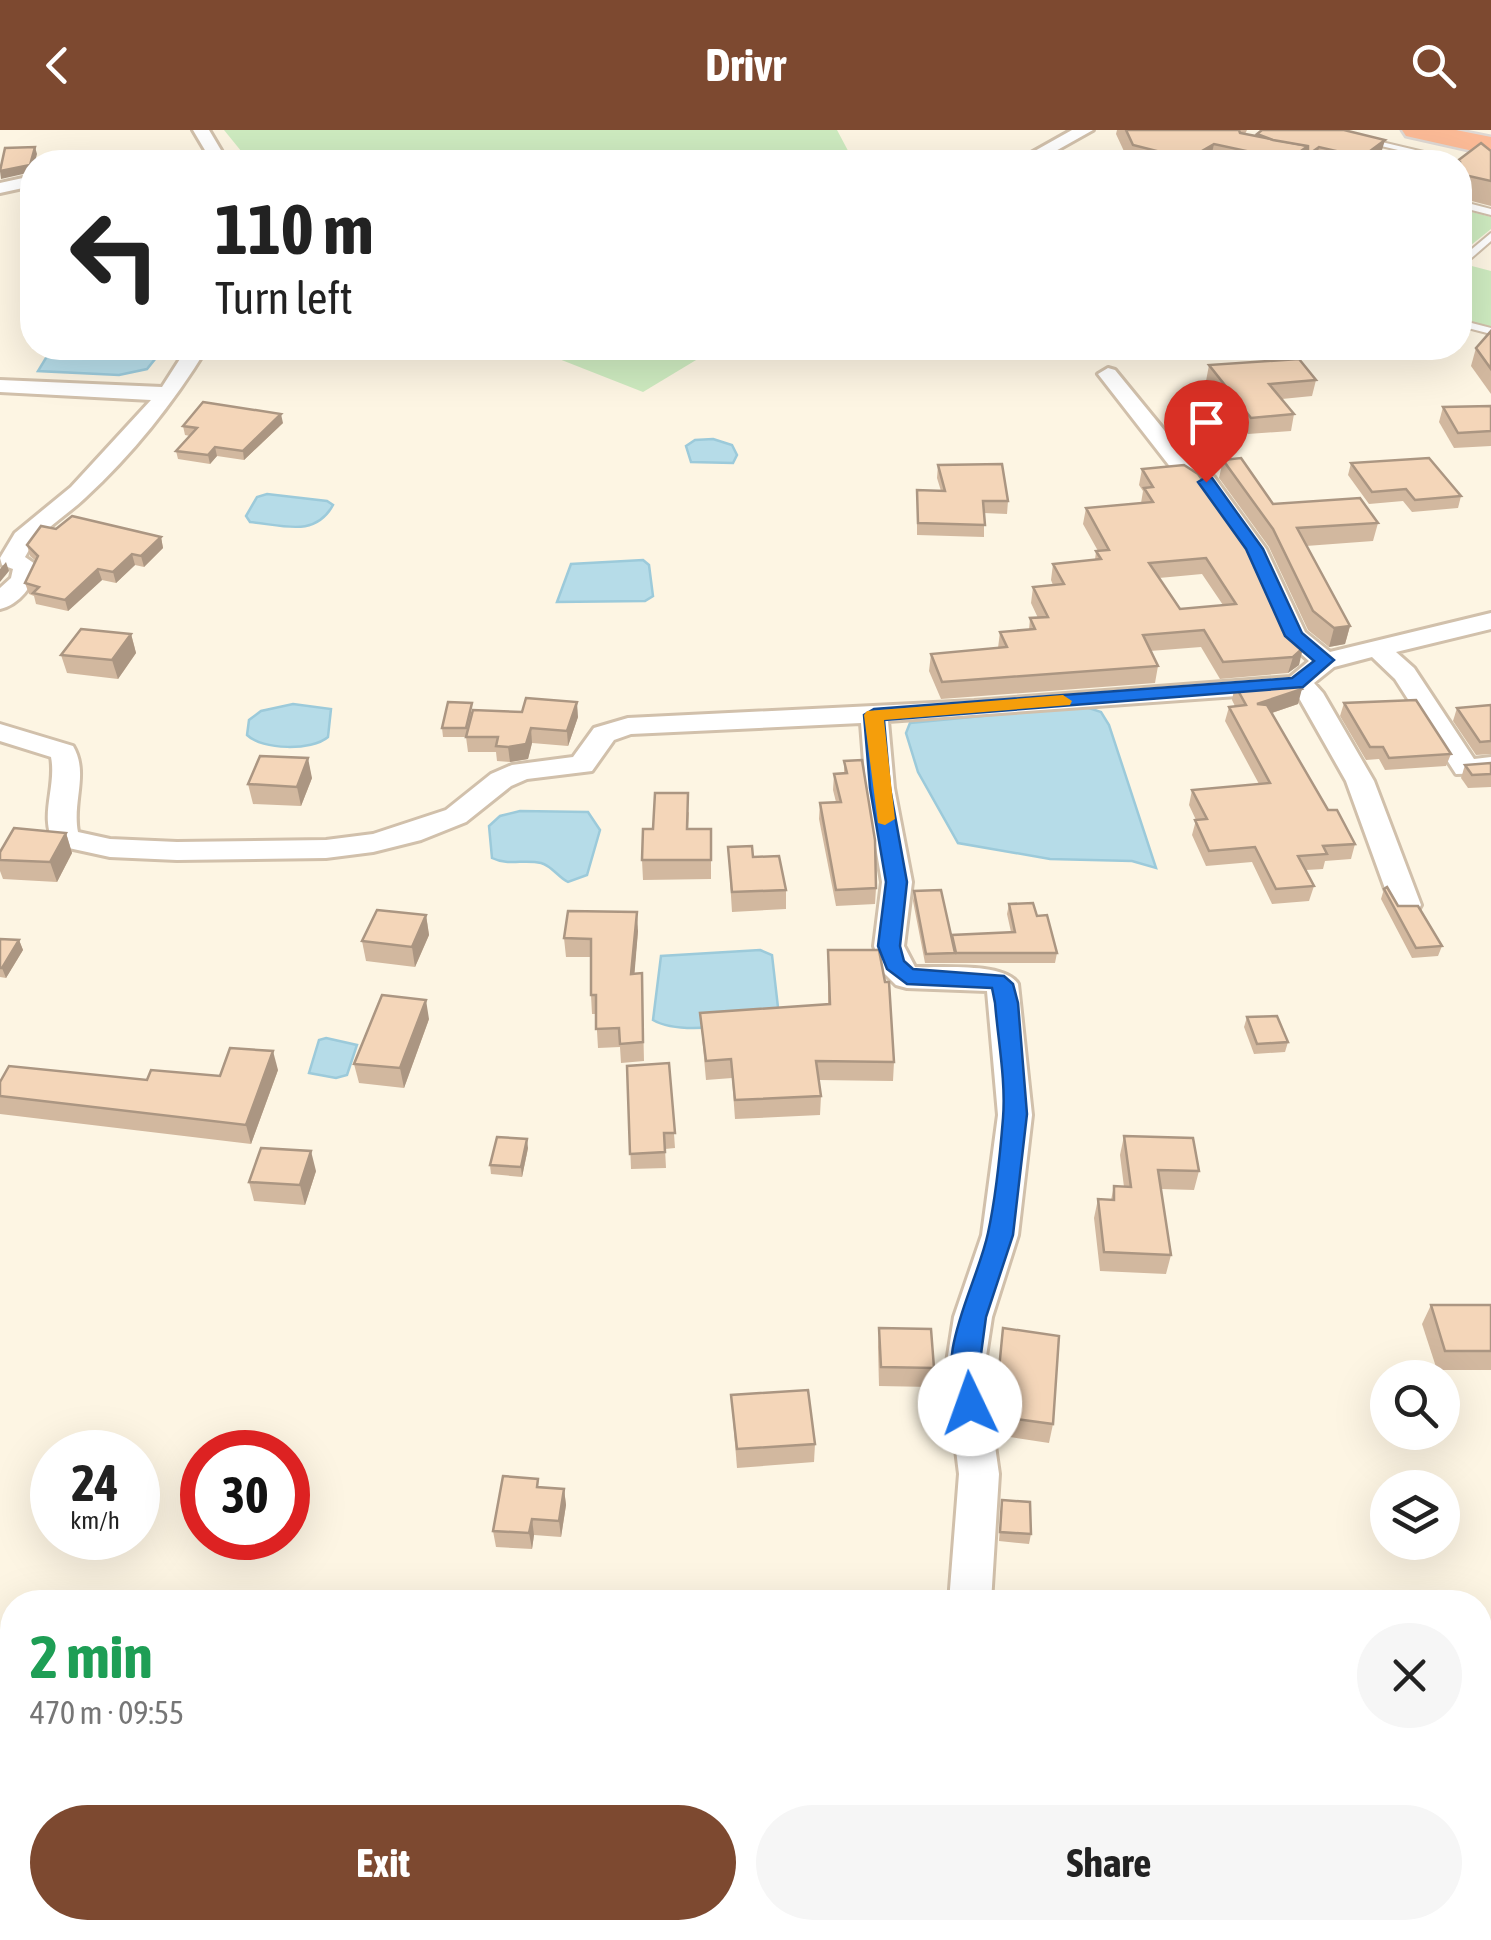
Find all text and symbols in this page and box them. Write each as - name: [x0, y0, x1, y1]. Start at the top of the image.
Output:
- icon: back: [30, 38, 85, 93]
- icon: search: [1406, 38, 1461, 93]
- text: Drivr: [705, 39, 786, 91]
- text: 110 m: [215, 189, 374, 269]
- icon: left: [50, 190, 180, 320]
- text: Turn left: [215, 272, 353, 324]
- pin: [1164, 380, 1249, 483]
- icon: arrive: [1179, 395, 1234, 450]
- position arrow: [918, 1352, 1022, 1456]
- map controls: [1370, 1360, 1460, 1560]
- button: search: [1370, 1360, 1460, 1450]
- speed limit sign: 30: [180, 1430, 310, 1560]
- text: 24: [71, 1454, 118, 1512]
- button: layers: [1370, 1470, 1460, 1560]
- text: km/h: [70, 1506, 120, 1534]
- text: 2 min: [30, 1622, 153, 1691]
- button: close: [1357, 1623, 1462, 1728]
- text: 470 m · 09:55: [30, 1694, 184, 1731]
- button: Exit: [30, 1805, 736, 1920]
- button: Share: [756, 1805, 1462, 1920]

